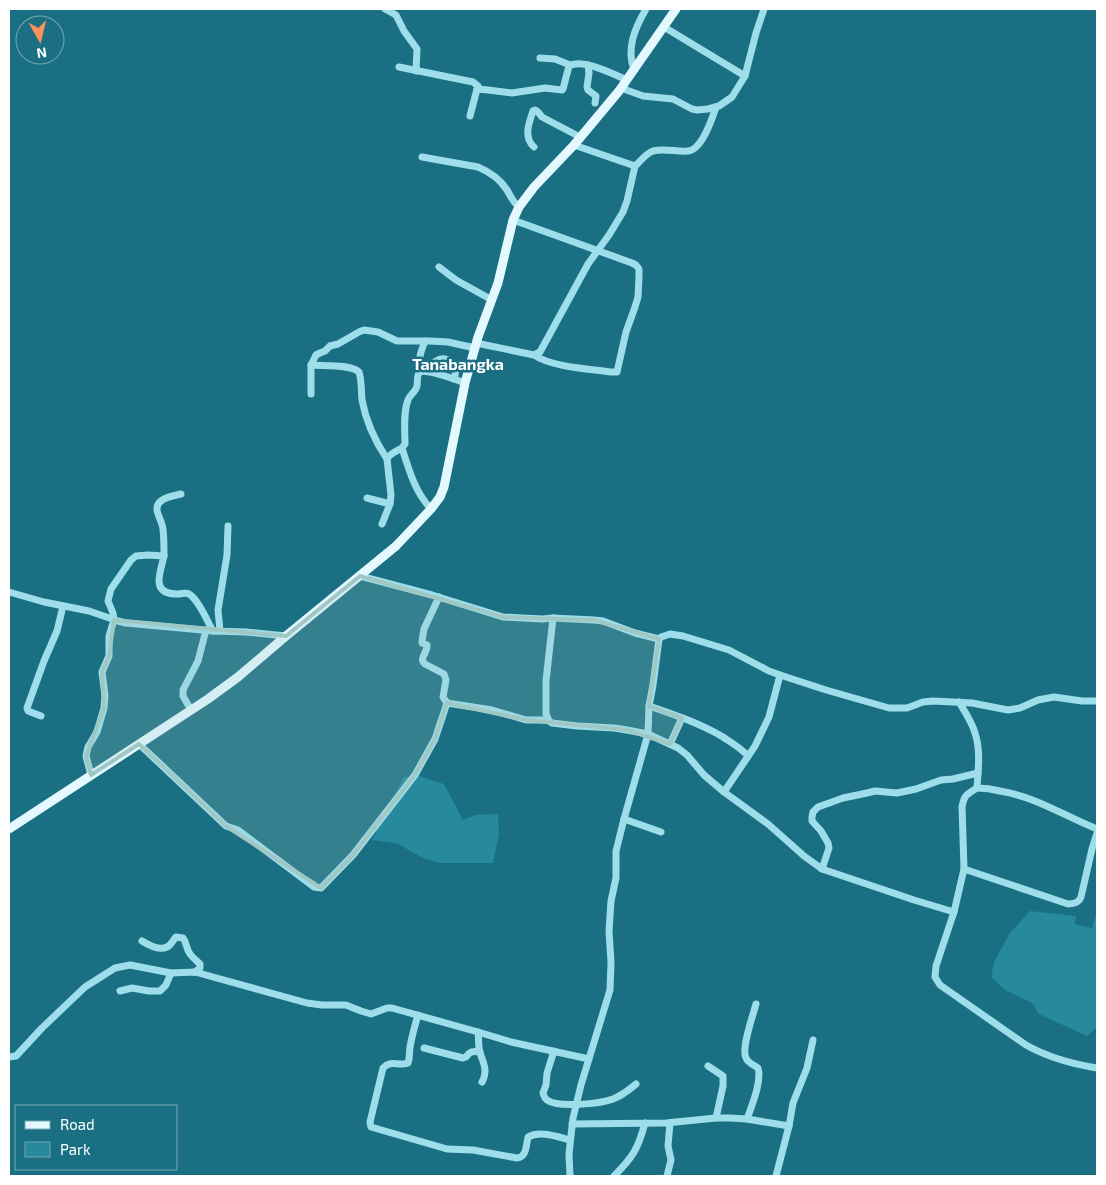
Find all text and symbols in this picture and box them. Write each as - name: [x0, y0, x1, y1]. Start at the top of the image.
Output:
- north arrow: [15, 15, 65, 65]
- text: N: [36, 44, 48, 62]
- district label: Tanabangka: [412, 354, 504, 373]
- legend: [15, 1105, 178, 1170]
- text: Road: [60, 1115, 95, 1133]
- text: Park: [60, 1140, 91, 1158]

